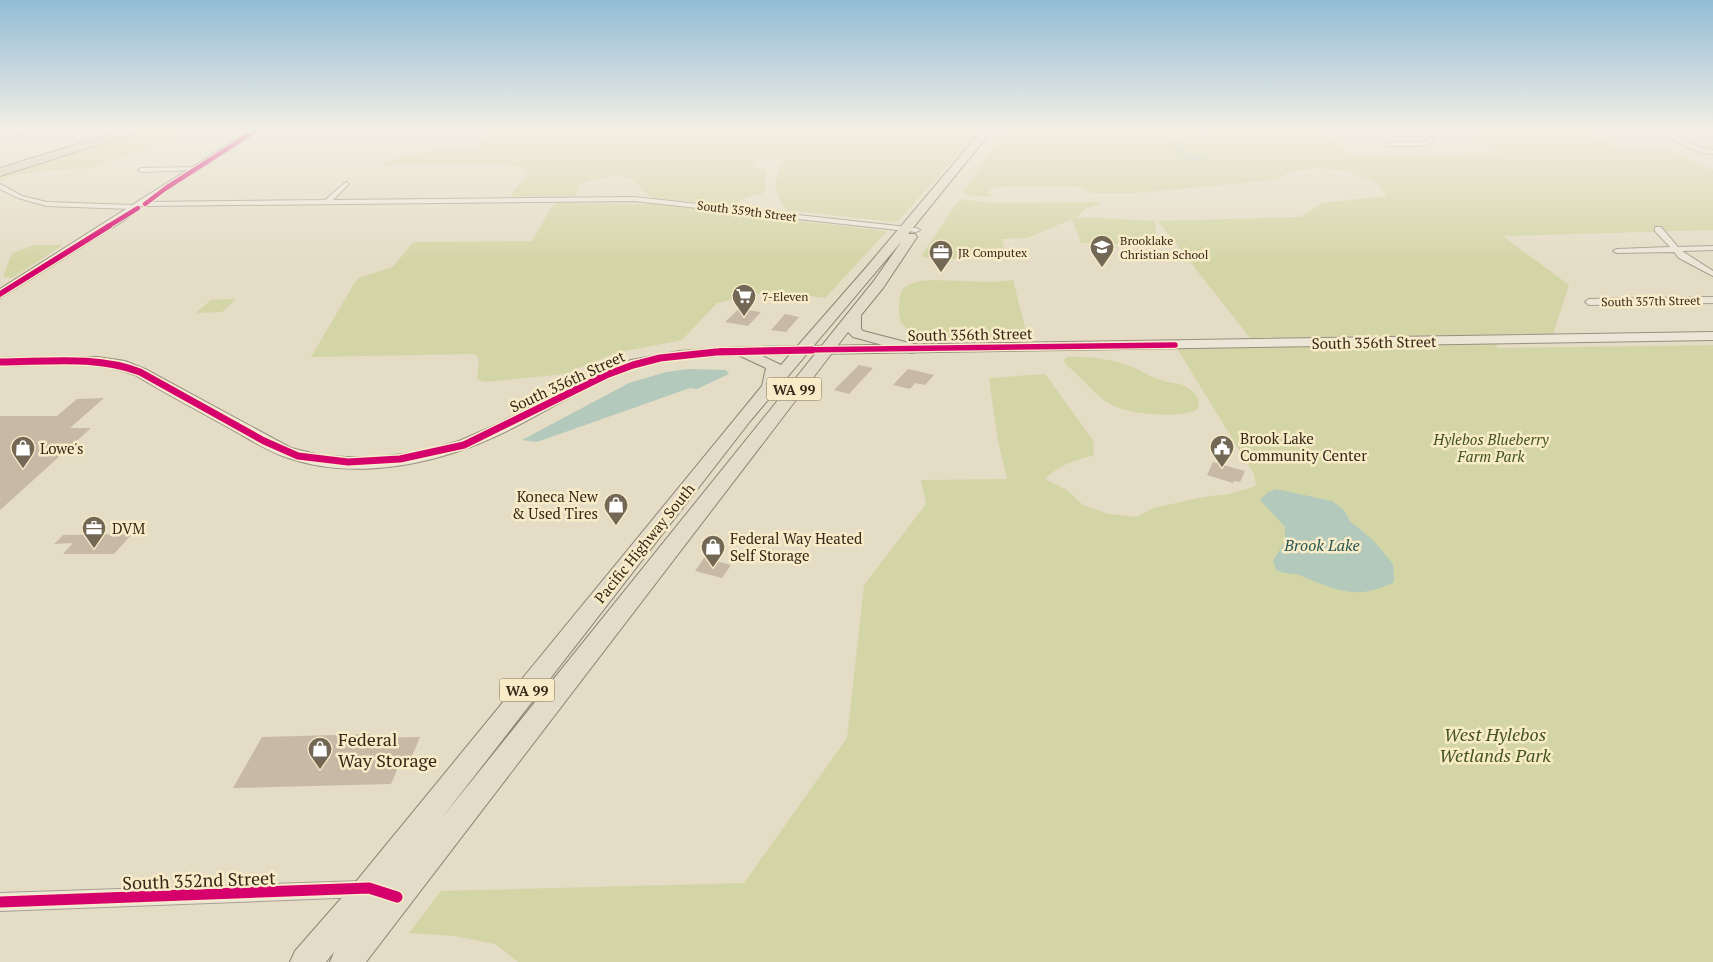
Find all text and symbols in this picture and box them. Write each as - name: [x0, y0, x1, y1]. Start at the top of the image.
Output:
- street label: South 359th Street: [696, 197, 798, 225]
- place label: Brooklake Christian School: [1120, 233, 1209, 262]
- school or university icon: Brooklake Christian School: [1089, 234, 1115, 268]
- office icon: JR Computex: [928, 239, 954, 273]
- place label: JR Computex: [958, 245, 1028, 260]
- supermarket icon: 7-Eleven: [731, 283, 757, 317]
- place label: 7-Eleven: [762, 289, 808, 304]
- street label: South 357th Street: [1601, 293, 1701, 309]
- street label: South 356th Street: [907, 323, 1033, 345]
- street label: South 356th Street: [1311, 331, 1437, 353]
- street label: South 356th Street: [506, 345, 628, 416]
- road number: WA 99: [766, 378, 822, 400]
- place label: Brook Lake Community Center: [1240, 428, 1367, 465]
- park label: Hylebos Blueberry Farm Park: [1432, 429, 1550, 466]
- public building icon: Brook Lake Community Center: [1209, 434, 1235, 468]
- shop icon: Lowe's: [10, 435, 36, 469]
- place label: Lowe's: [40, 438, 83, 458]
- street label: Pacific Highway South: [589, 479, 699, 607]
- place label: Koneca New & Used Tires: [512, 486, 599, 523]
- shop icon: Koneca New & Used Tires: [603, 492, 629, 526]
- office icon: DVM: [81, 515, 107, 549]
- place label: DVM: [112, 518, 145, 538]
- place label: Federal Way Heated Self Storage: [730, 528, 862, 565]
- shop icon: Federal Way Heated Self Storage: [700, 534, 726, 568]
- water label: Brook Lake: [1283, 534, 1360, 556]
- road number: WA 99: [500, 678, 554, 702]
- park label: West Hylebos Wetlands Park: [1439, 722, 1551, 767]
- place label: Federal Way Storage: [338, 727, 437, 772]
- shop icon: Federal Way Storage: [307, 736, 333, 770]
- street label: South 352nd Street: [122, 865, 276, 895]

